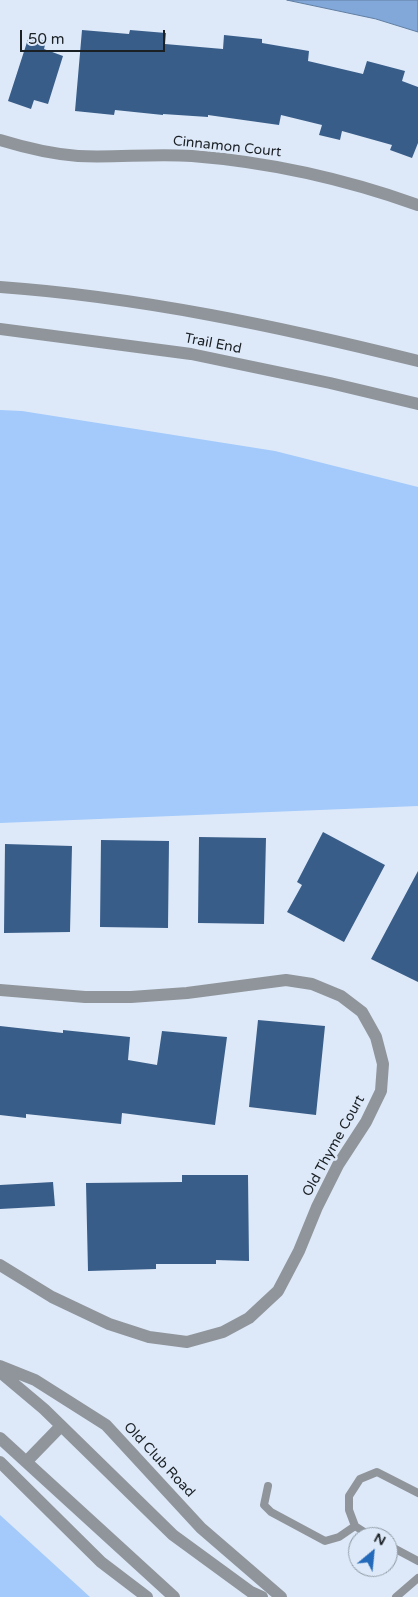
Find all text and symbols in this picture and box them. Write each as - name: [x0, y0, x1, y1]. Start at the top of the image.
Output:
- scale bar: [22, 20, 168, 52]
- text: 50 m: [28, 30, 65, 48]
- street label: Cinnamon Court: [172, 133, 282, 161]
- street label: Trail End: [183, 330, 243, 358]
- street label: Old Thyme Court: [299, 1092, 369, 1200]
- street label: Old Club Road: [120, 1419, 198, 1501]
- north arrow: [348, 1527, 398, 1577]
- text: N: [371, 1529, 389, 1549]

